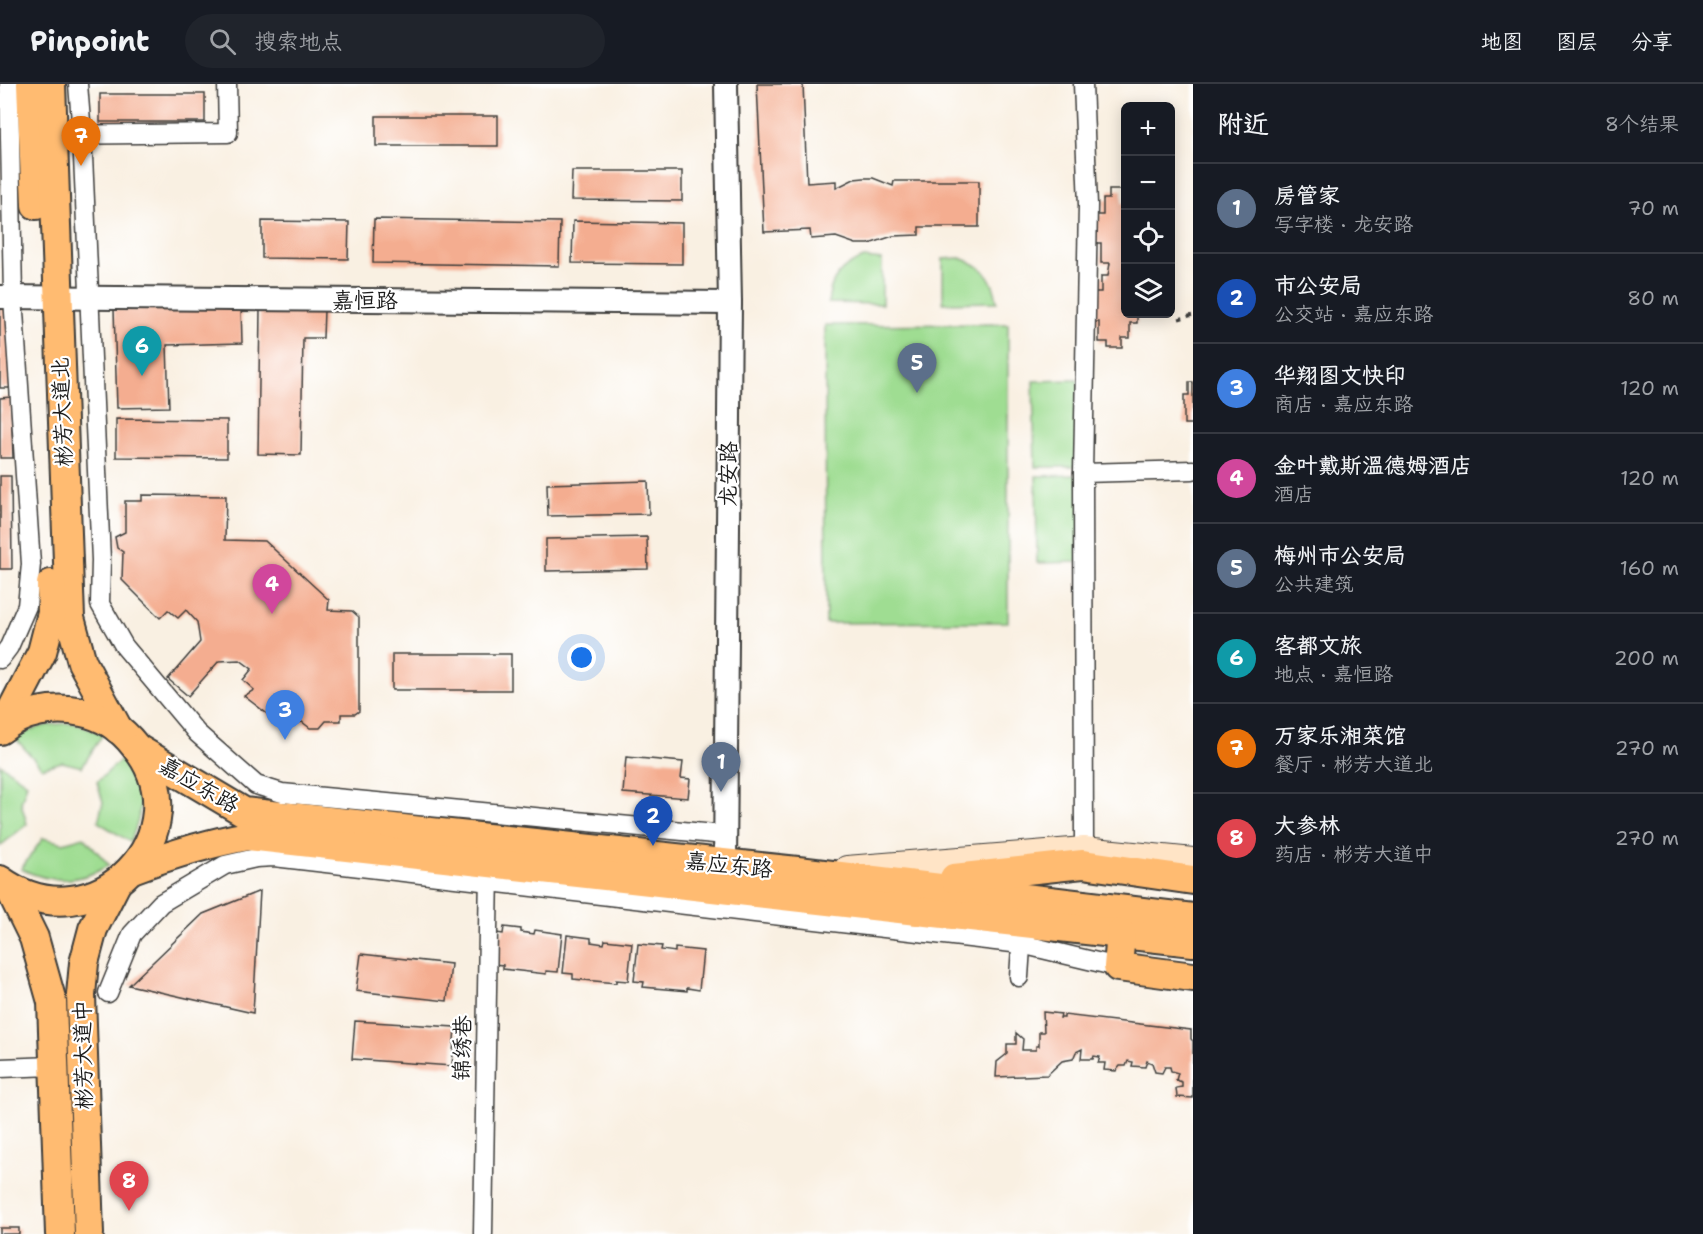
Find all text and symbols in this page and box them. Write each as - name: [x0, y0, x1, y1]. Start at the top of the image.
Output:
- search box: [185, 14, 605, 68]
- text: Pinpoint: [30, 22, 149, 60]
- icon: search: [206, 25, 239, 58]
- text: 搜索地点: [254, 27, 342, 56]
- text: 地图: [1481, 28, 1523, 56]
- text: 图层: [1556, 28, 1598, 56]
- text: 分享: [1631, 28, 1673, 56]
- map controls: [1121, 102, 1175, 318]
- button: +: [1121, 102, 1175, 156]
- text: 附近: [1217, 106, 1269, 141]
- text: 8个结果: [1605, 111, 1679, 137]
- pin: 7: [62, 116, 100, 166]
- button: −: [1121, 156, 1175, 210]
- text: 房管家: [1274, 181, 1340, 210]
- text: 1: [1232, 195, 1241, 221]
- text: 70 m: [1627, 195, 1679, 221]
- button: locate: [1121, 210, 1175, 264]
- text: 写字楼 · 龙安路: [1274, 211, 1413, 237]
- button: layers: [1121, 264, 1175, 318]
- text: 市公安局: [1274, 271, 1362, 300]
- text: 2: [1230, 285, 1244, 311]
- text: 80 m: [1627, 285, 1679, 311]
- street label: 嘉恒路: [332, 286, 398, 315]
- text: 公交站 · 嘉应东路: [1274, 301, 1433, 327]
- pin: 6: [122, 326, 162, 376]
- pin: 5: [898, 344, 936, 393]
- street label: 彬芳大道北: [46, 357, 78, 467]
- text: 华翔图文快印: [1274, 361, 1406, 390]
- text: 3: [1230, 375, 1244, 401]
- text: 120 m: [1620, 375, 1679, 401]
- text: 商店 · 嘉应东路: [1274, 391, 1413, 417]
- street label: 龙安路: [713, 441, 743, 507]
- text: 金叶戴斯温德姆酒店: [1274, 451, 1472, 480]
- text: 4: [1230, 465, 1244, 491]
- text: 120 m: [1620, 465, 1679, 491]
- text: 酒店: [1274, 481, 1314, 507]
- text: 梅州市公安局: [1274, 541, 1406, 570]
- text: 5: [1230, 555, 1243, 581]
- text: 160 m: [1620, 555, 1679, 581]
- pin: 4: [252, 564, 292, 614]
- text: 公共建筑: [1274, 571, 1354, 597]
- text: 客都文旅: [1274, 631, 1362, 660]
- your location: [567, 643, 596, 672]
- text: 6: [1230, 645, 1244, 671]
- text: 200 m: [1614, 645, 1679, 671]
- text: 地点 · 嘉恒路: [1274, 661, 1393, 687]
- pin: 3: [266, 690, 304, 740]
- text: 万家乐湘菜馆: [1274, 721, 1406, 750]
- text: 7: [1230, 735, 1244, 761]
- text: 270 m: [1615, 735, 1679, 761]
- pin: 1: [702, 742, 740, 792]
- street label: 嘉应东路: [154, 750, 244, 820]
- text: 餐厅 · 彬芳大道北: [1274, 751, 1433, 777]
- pin: 2: [634, 796, 672, 846]
- text: 大参林: [1274, 811, 1340, 840]
- text: 8: [1230, 825, 1244, 851]
- text: 270 m: [1615, 825, 1679, 851]
- text: 药店 · 彬芳大道中: [1274, 841, 1433, 867]
- street label: 嘉应东路: [684, 846, 774, 884]
- street label: 彬芳大道中: [68, 1000, 98, 1110]
- street label: 锦绣巷: [447, 1015, 477, 1081]
- pin: 8: [110, 1162, 148, 1211]

